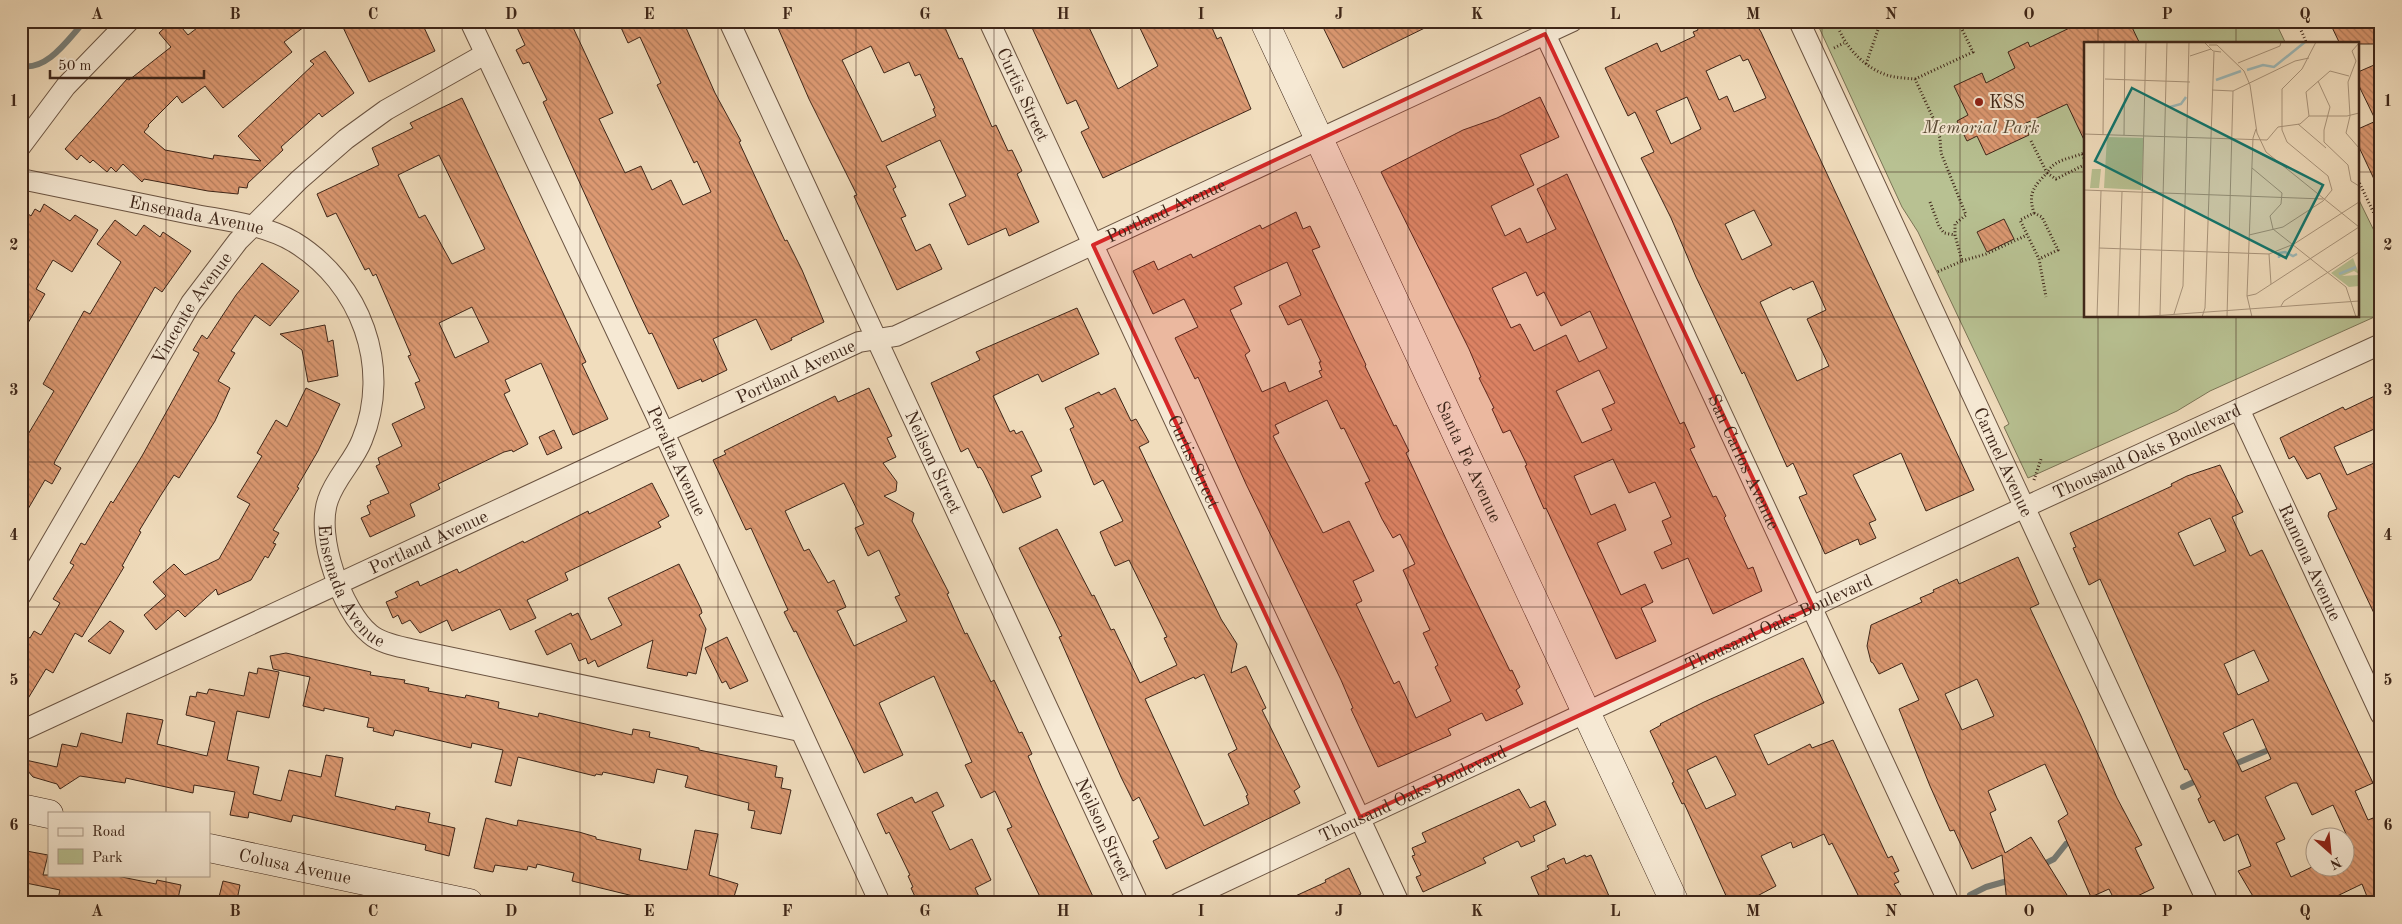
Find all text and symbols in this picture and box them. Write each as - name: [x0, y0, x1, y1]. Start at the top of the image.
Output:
- text: A: [91, 7, 103, 23]
- text: B: [229, 7, 241, 23]
- text: C: [368, 7, 378, 23]
- text: D: [505, 7, 517, 23]
- text: E: [643, 7, 655, 23]
- text: F: [782, 7, 793, 23]
- text: G: [919, 7, 931, 23]
- text: H: [1056, 7, 1070, 23]
- text: I: [1197, 7, 1205, 23]
- text: J: [1335, 7, 1344, 23]
- text: K: [1471, 7, 1483, 23]
- text: L: [1610, 7, 1621, 23]
- text: M: [1746, 7, 1760, 23]
- text: N: [1885, 7, 1898, 23]
- text: O: [2023, 7, 2035, 23]
- text: P: [2161, 7, 2173, 23]
- text: Q: [2299, 7, 2311, 23]
- inset map: [2084, 42, 2360, 318]
- street label: Curtis Street: [993, 45, 1052, 144]
- scale bar: [50, 48, 204, 80]
- text: 50 m: [58, 59, 92, 74]
- text: 1: [9, 94, 19, 110]
- place label: KSS: [1989, 94, 2025, 112]
- text: 1: [2383, 94, 2393, 110]
- marker: KSS: [1973, 96, 1985, 108]
- park label: Memorial Park: [1921, 119, 2040, 137]
- street label: Portland Avenue: [1104, 176, 1229, 247]
- street label: Ensenada Avenue: [127, 193, 266, 239]
- text: 2: [9, 238, 19, 254]
- text: 2: [2383, 238, 2393, 254]
- street label: Vincente Avenue: [149, 249, 236, 368]
- street label: Portland Avenue: [734, 337, 858, 408]
- text: 3: [9, 383, 19, 399]
- text: 3: [2383, 383, 2393, 399]
- street label: San Carlos Avenue: [1704, 392, 1782, 533]
- street label: Santa Fe Avenue: [1432, 399, 1504, 525]
- street label: Thousand Oaks Boulevard: [2050, 401, 2244, 503]
- street label: Peralta Avenue: [643, 404, 709, 519]
- street label: Carmel Avenue: [1970, 405, 2036, 520]
- street label: Neilson Street: [901, 408, 964, 517]
- street label: Curtis Street: [1164, 413, 1222, 512]
- street label: Ramona Avenue: [2275, 502, 2344, 624]
- street label: Portland Avenue: [366, 508, 491, 578]
- street label: Ensenada Avenue: [315, 524, 387, 651]
- text: 4: [9, 528, 19, 544]
- text: 4: [2383, 528, 2393, 544]
- street label: Thousand Oaks Boulevard: [1682, 572, 1875, 675]
- text: 5: [9, 673, 19, 689]
- text: 5: [2383, 673, 2393, 689]
- street label: Thousand Oaks Boulevard: [1317, 743, 1510, 846]
- street label: Neilson Street: [1071, 776, 1134, 884]
- legend: [48, 812, 210, 876]
- text: 6: [9, 818, 19, 834]
- text: 6: [2383, 818, 2393, 834]
- text: Road: [92, 825, 126, 840]
- north arrow: [2304, 826, 2354, 876]
- street label: Colusa Avenue: [237, 847, 353, 888]
- text: Park: [92, 851, 123, 866]
- text: N: [2327, 854, 2343, 871]
- text: A: [91, 904, 103, 920]
- text: B: [229, 904, 241, 920]
- text: C: [368, 904, 378, 920]
- text: D: [505, 904, 517, 920]
- text: E: [643, 904, 655, 920]
- text: F: [782, 904, 793, 920]
- text: G: [919, 904, 931, 920]
- text: H: [1056, 904, 1070, 920]
- text: I: [1197, 904, 1205, 920]
- text: J: [1335, 904, 1344, 920]
- text: K: [1471, 904, 1483, 920]
- text: L: [1610, 904, 1621, 920]
- text: M: [1746, 904, 1760, 920]
- text: N: [1885, 904, 1898, 920]
- text: O: [2023, 904, 2035, 920]
- text: P: [2161, 904, 2173, 920]
- text: Q: [2299, 904, 2311, 920]

